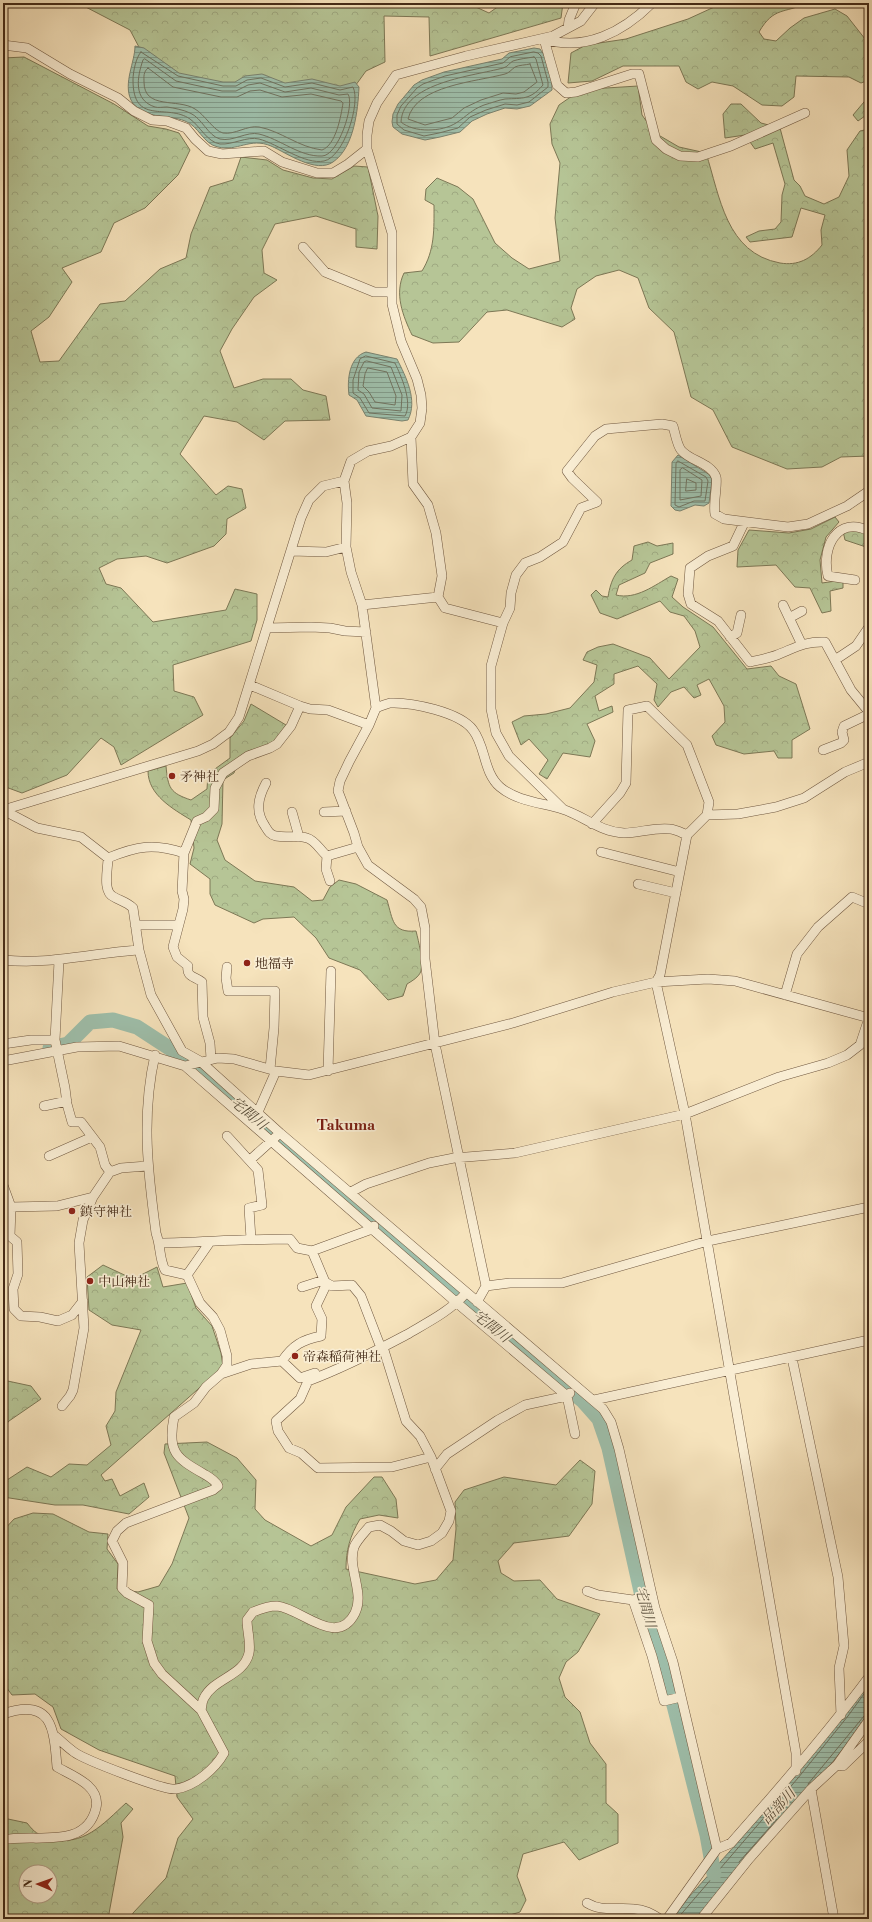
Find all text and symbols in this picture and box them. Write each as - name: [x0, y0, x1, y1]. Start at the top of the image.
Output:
- place label: 矛神社: [180, 769, 219, 785]
- marker: 矛神社: [167, 771, 177, 781]
- place label: 地福寺: [255, 956, 294, 972]
- marker: 地福寺: [242, 958, 252, 968]
- water label: 宅間川: [226, 1093, 272, 1135]
- district label: Takuma: [317, 1116, 376, 1135]
- place label: 鎮守神社: [80, 1204, 132, 1220]
- marker: 鎮守神社: [67, 1206, 77, 1216]
- place label: 中山神社: [98, 1274, 150, 1290]
- marker: 中山神社: [85, 1276, 95, 1286]
- water label: 宅間川: [469, 1307, 515, 1348]
- place label: 帝森稲荷神社: [303, 1349, 381, 1365]
- marker: 帝森稲荷神社: [290, 1351, 300, 1361]
- water label: 宅間川: [631, 1585, 660, 1632]
- water label: 品部川: [758, 1784, 801, 1828]
- north arrow: [18, 1864, 58, 1904]
- text: N: [22, 1879, 36, 1888]

